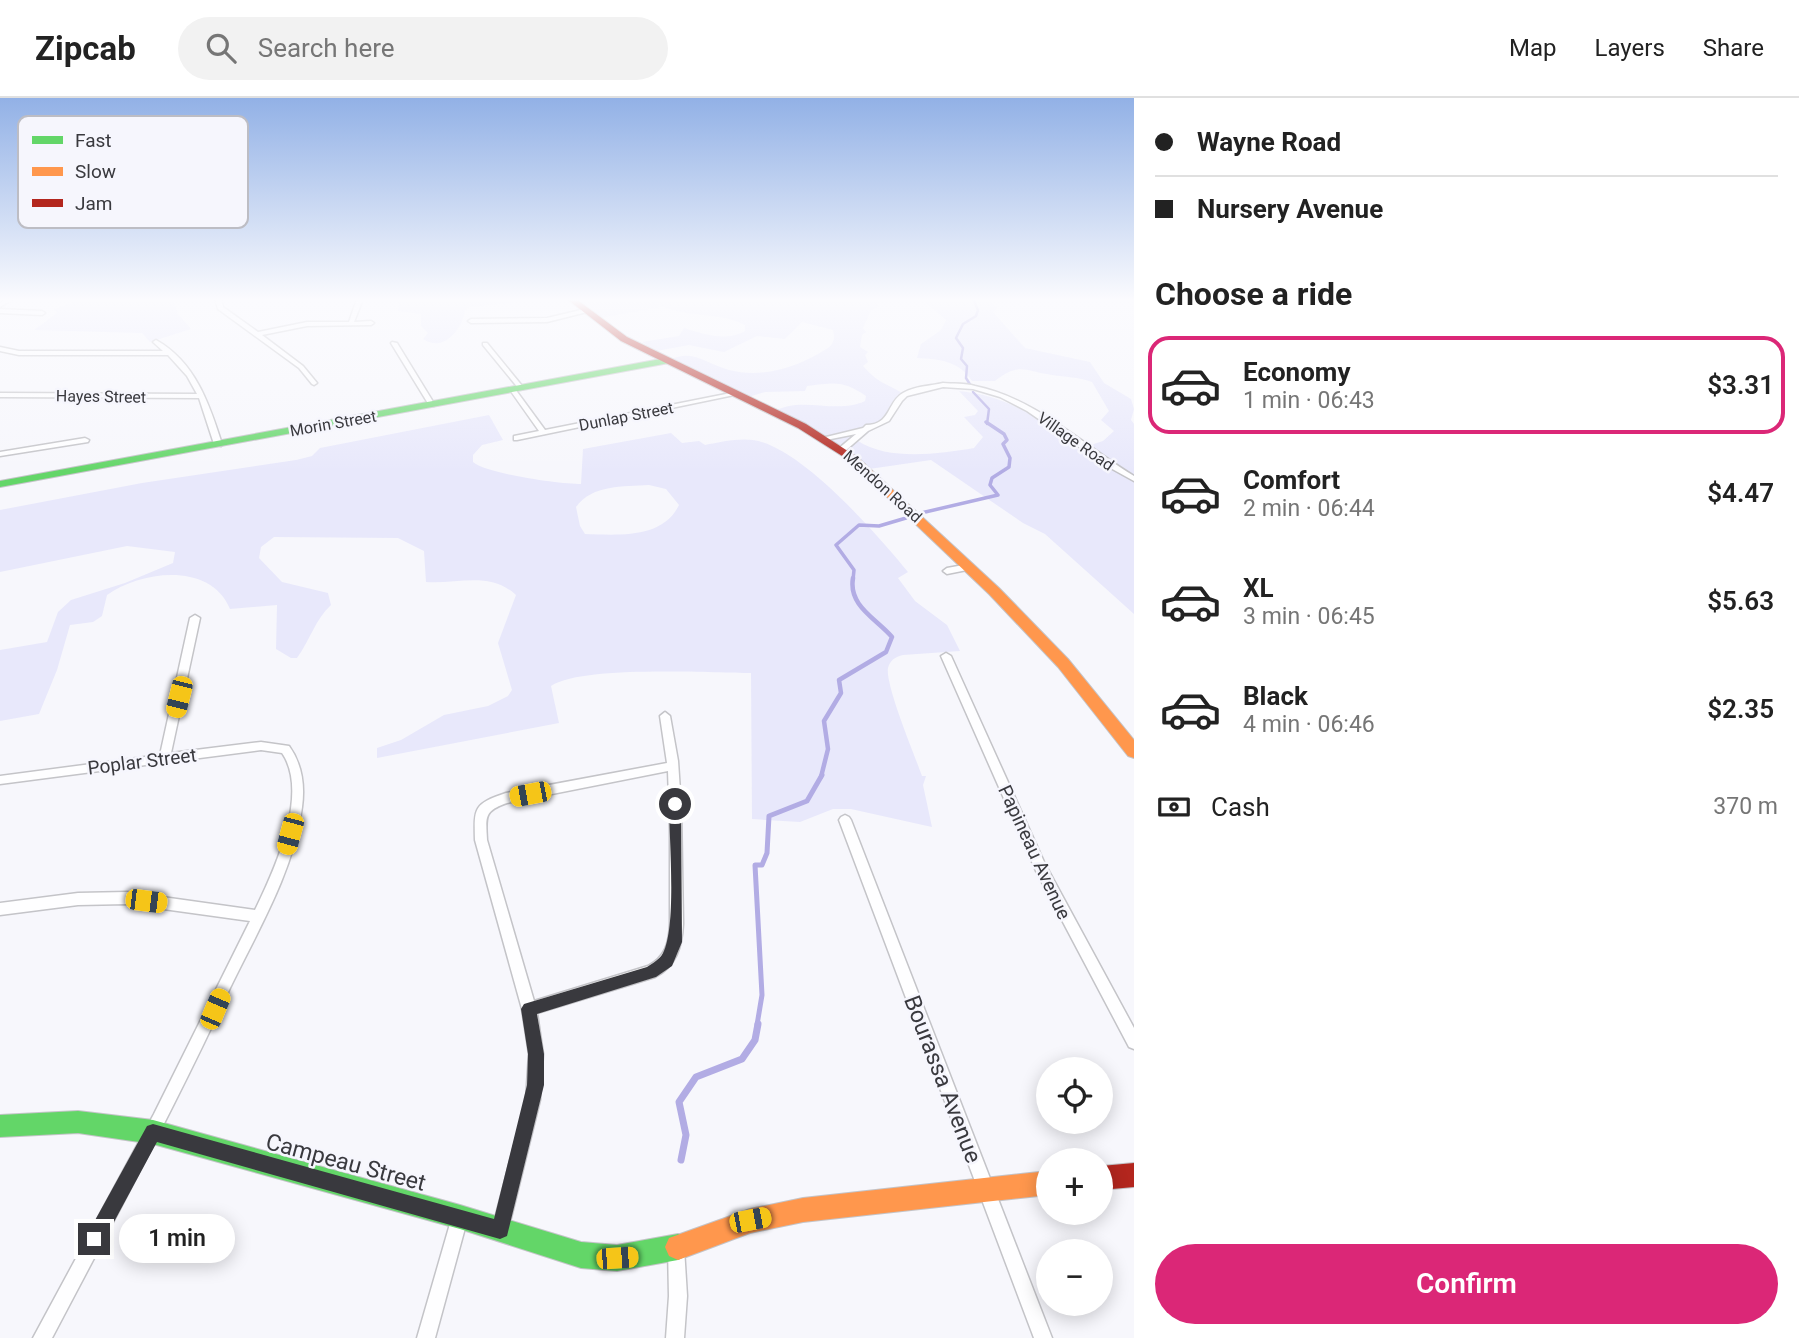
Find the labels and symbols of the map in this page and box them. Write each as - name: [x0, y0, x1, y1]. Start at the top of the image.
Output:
- legend: [18, 116, 248, 228]
- text: Fast: [75, 129, 112, 152]
- text: Slow: [75, 160, 116, 183]
- text: Jam: [75, 192, 112, 215]
- street label: Hayes Street: [56, 386, 146, 407]
- street label: Dunlap Street: [577, 398, 675, 435]
- street label: Morin Street: [288, 407, 378, 440]
- street label: Village Road: [1034, 408, 1117, 475]
- street label: Mendon Road: [840, 446, 926, 527]
- car: [164, 674, 195, 720]
- street label: Poplar Street: [86, 743, 198, 780]
- car: [508, 780, 553, 808]
- street label: Papineau Avenue: [993, 781, 1076, 923]
- route start: [659, 788, 691, 820]
- car: [275, 811, 306, 857]
- car: [124, 888, 169, 914]
- car: [198, 986, 233, 1032]
- street label: Bourassa Avenue: [898, 992, 987, 1167]
- street label: Campeau Street: [263, 1128, 429, 1197]
- car: [728, 1206, 773, 1234]
- callout: 1 min: [119, 1214, 234, 1264]
- route end: [78, 1223, 110, 1255]
- car: [596, 1246, 639, 1270]

